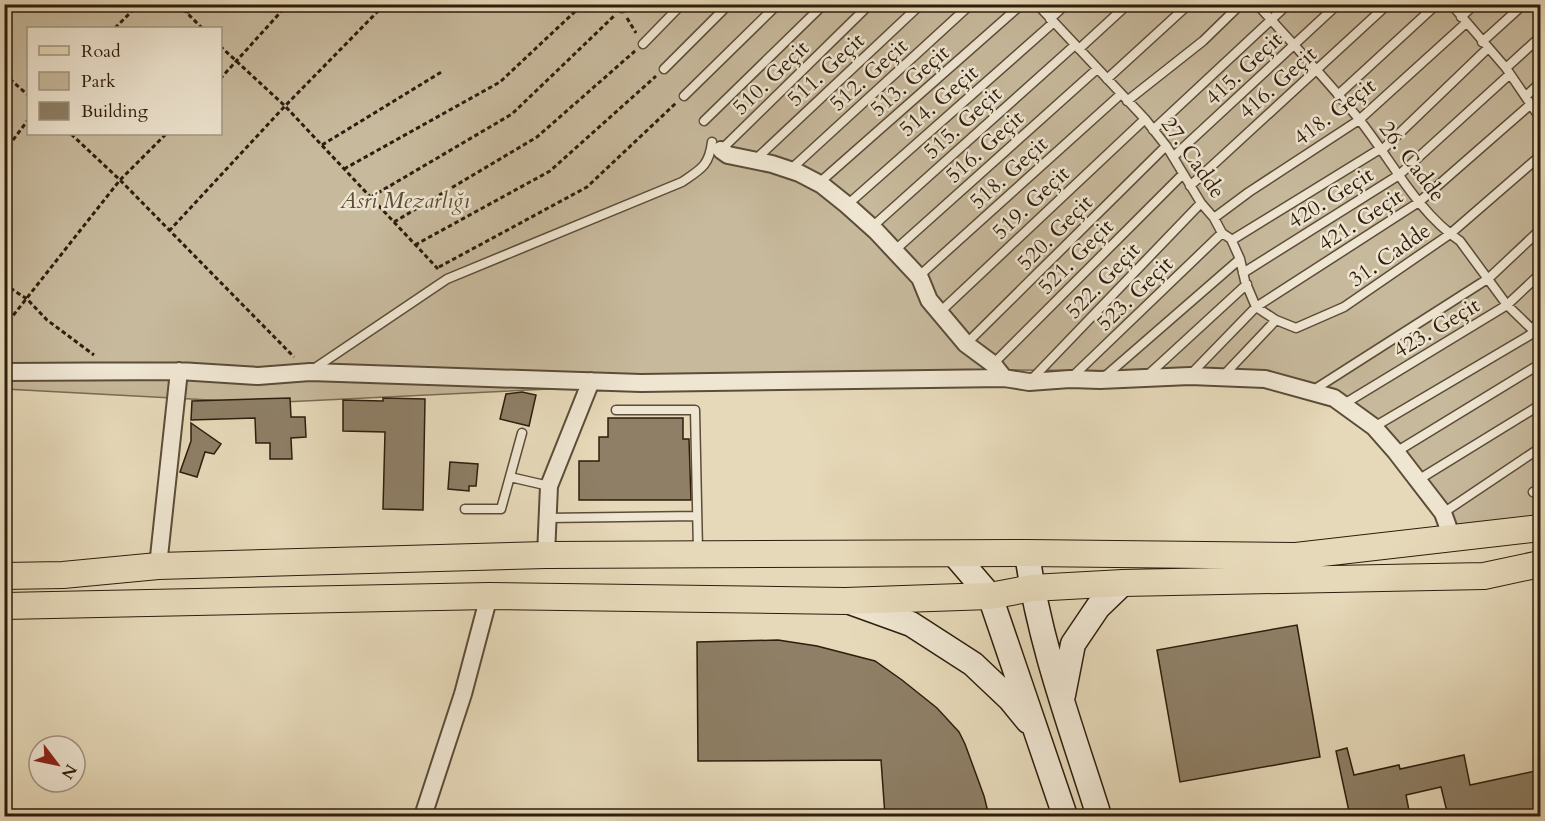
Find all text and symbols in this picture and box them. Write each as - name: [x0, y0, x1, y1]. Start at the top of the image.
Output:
- street label: 415. Geçit: [1198, 25, 1289, 112]
- street label: 511. Geçit: [780, 26, 871, 113]
- legend: [27, 27, 222, 135]
- street label: 512. Geçit: [823, 31, 914, 118]
- street label: 510. Geçit: [726, 34, 816, 122]
- street label: 513. Geçit: [864, 38, 956, 124]
- text: Road: [81, 39, 121, 64]
- street label: 416. Geçit: [1232, 39, 1323, 126]
- street label: 514. Geçit: [893, 58, 985, 144]
- text: Park: [81, 69, 116, 94]
- street label: 418. Geçit: [1287, 71, 1382, 153]
- street label: 515. Geçit: [917, 79, 1008, 166]
- text: Building: [81, 99, 149, 124]
- street label: 516. Geçit: [939, 103, 1030, 190]
- street label: 27. Cadde: [1154, 111, 1232, 205]
- street label: 26. Cadde: [1372, 115, 1452, 208]
- street label: 518. Geçit: [963, 129, 1054, 216]
- street label: 519. Geçit: [985, 159, 1076, 246]
- street label: 420. Geçit: [1282, 160, 1379, 236]
- street label: 421. Geçit: [1312, 181, 1409, 259]
- park label: Asri Mezarlığı: [339, 186, 470, 216]
- street label: 520. Geçit: [1010, 188, 1099, 277]
- street label: 521. Geçit: [1031, 212, 1120, 301]
- street label: 31. Cadde: [1343, 216, 1437, 294]
- street label: 522. Geçit: [1059, 236, 1147, 326]
- street label: 523. Geçit: [1090, 250, 1180, 338]
- street label: 423. Geçit: [1388, 290, 1485, 365]
- north arrow: [27, 734, 87, 794]
- text: N: [56, 760, 82, 783]

